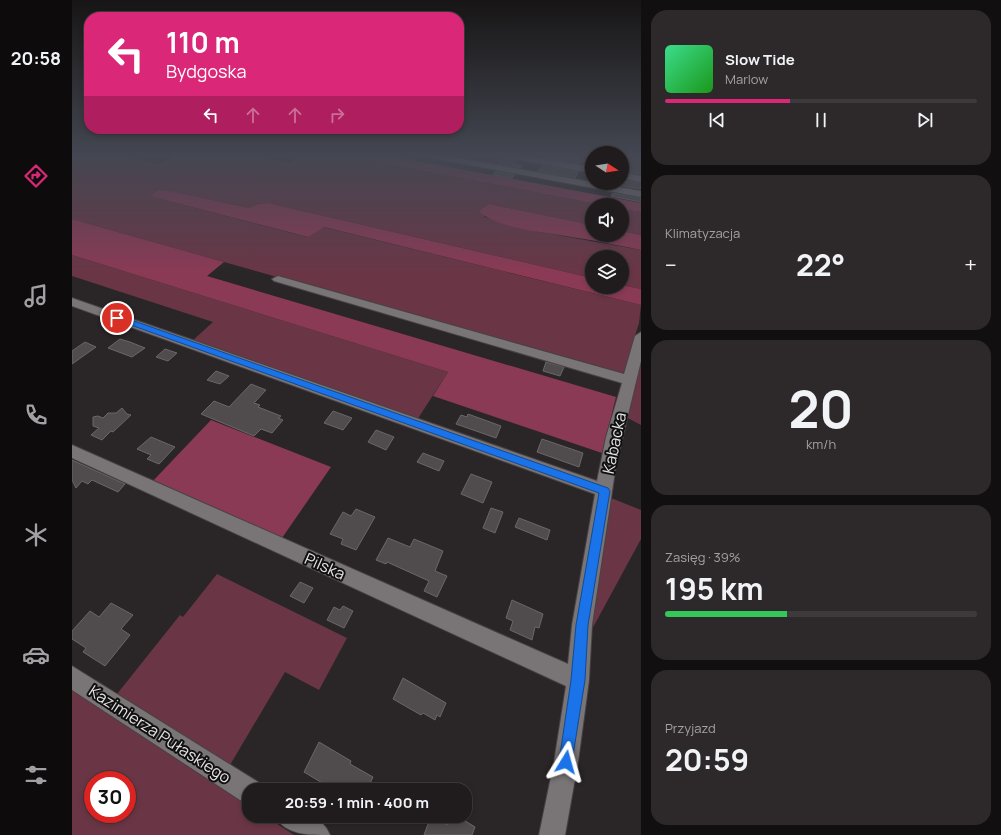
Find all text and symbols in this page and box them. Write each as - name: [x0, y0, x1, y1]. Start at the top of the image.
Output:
- text: 110 m: [166, 23, 240, 61]
- icon: left: [100, 28, 152, 80]
- text: 20:58: [11, 46, 61, 70]
- text: Slow Tide: [725, 49, 795, 70]
- text: Bydgoska: [166, 59, 246, 83]
- text: Marlow: [725, 70, 768, 88]
- icon: left: [200, 104, 222, 126]
- icon: ahead: [242, 104, 264, 126]
- icon: ahead: [284, 104, 306, 126]
- icon: right: [326, 104, 348, 126]
- icon: previous: [706, 109, 728, 131]
- icon: pause: [810, 109, 832, 131]
- icon: next: [914, 109, 936, 131]
- north arrow: [585, 146, 629, 190]
- map controls: [585, 146, 629, 294]
- icon: directions: [22, 162, 50, 190]
- button: sound: [585, 198, 629, 242]
- text: Klimatyzacja: [665, 224, 740, 242]
- text: 22°: [796, 244, 845, 285]
- button: layers: [585, 250, 629, 294]
- text: −: [665, 250, 677, 280]
- text: +: [964, 250, 977, 280]
- icon: music: [22, 282, 50, 310]
- pin: [100, 301, 134, 335]
- icon: arrive: [106, 307, 128, 329]
- text: 20: [788, 373, 854, 444]
- icon: phone: [22, 401, 50, 429]
- street label: Kabacka: [597, 410, 631, 476]
- text: km/h: [806, 435, 836, 453]
- icon: climate: [22, 521, 50, 549]
- street label: Pilska: [301, 547, 349, 585]
- text: Zasięg · 39%: [665, 548, 740, 566]
- text: 195 km: [665, 568, 763, 609]
- icon: car: [22, 641, 50, 669]
- street label: Kazimierza Pułaskiego: [85, 680, 235, 788]
- text: Przyjazd: [665, 719, 716, 737]
- text: 20:59: [665, 739, 749, 780]
- position arrow: [545, 741, 587, 783]
- icon: filters: [22, 761, 50, 789]
- speed limit sign: 30: [84, 771, 136, 823]
- text: 20:59 · 1 min · 400 m: [285, 792, 429, 813]

